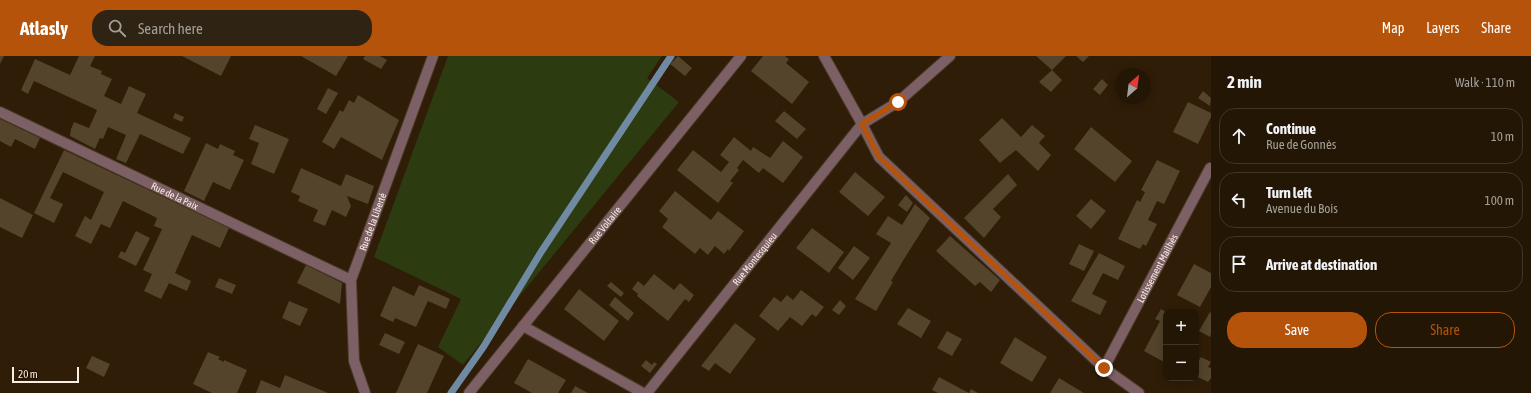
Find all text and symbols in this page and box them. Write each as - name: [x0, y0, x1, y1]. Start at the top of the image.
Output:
- search box: [92, 10, 372, 46]
- text: Atlasly: [20, 17, 68, 39]
- icon: search: [106, 17, 128, 39]
- text: Search here: [138, 20, 203, 37]
- text: Map: [1382, 20, 1404, 36]
- text: Layers: [1426, 20, 1459, 36]
- text: Share: [1481, 20, 1511, 36]
- north arrow: [1115, 68, 1151, 104]
- text: 2 min: [1227, 72, 1262, 92]
- text: Walk · 110 m: [1455, 75, 1515, 90]
- route start: [889, 93, 907, 111]
- text: Continue: [1266, 120, 1316, 137]
- icon: ahead: [1228, 125, 1250, 147]
- text: 10 m: [1491, 129, 1514, 144]
- text: Rue de Gonnès: [1266, 137, 1336, 152]
- street label: Rue de la Paix: [150, 180, 200, 212]
- text: Turn left: [1266, 184, 1312, 201]
- icon: left: [1228, 189, 1250, 211]
- street label: Rue de la Liberté: [357, 191, 388, 252]
- text: 100 m: [1485, 193, 1514, 208]
- text: Avenue du Bois: [1266, 201, 1338, 216]
- street label: Rue Voltaire: [586, 204, 623, 246]
- street label: Rue Montesquieu: [730, 230, 779, 287]
- street label: Lotissement Mailhès: [1134, 232, 1180, 304]
- icon: arrive: [1228, 253, 1250, 275]
- text: Arrive at destination: [1266, 256, 1377, 273]
- map controls: [1163, 309, 1199, 381]
- button: +: [1163, 309, 1199, 345]
- button: Save: [1227, 312, 1367, 348]
- button: Share: [1375, 312, 1515, 348]
- button: −: [1163, 345, 1199, 381]
- route end: [1095, 359, 1113, 377]
- scale bar: [12, 365, 79, 384]
- text: 20 m: [18, 368, 38, 380]

